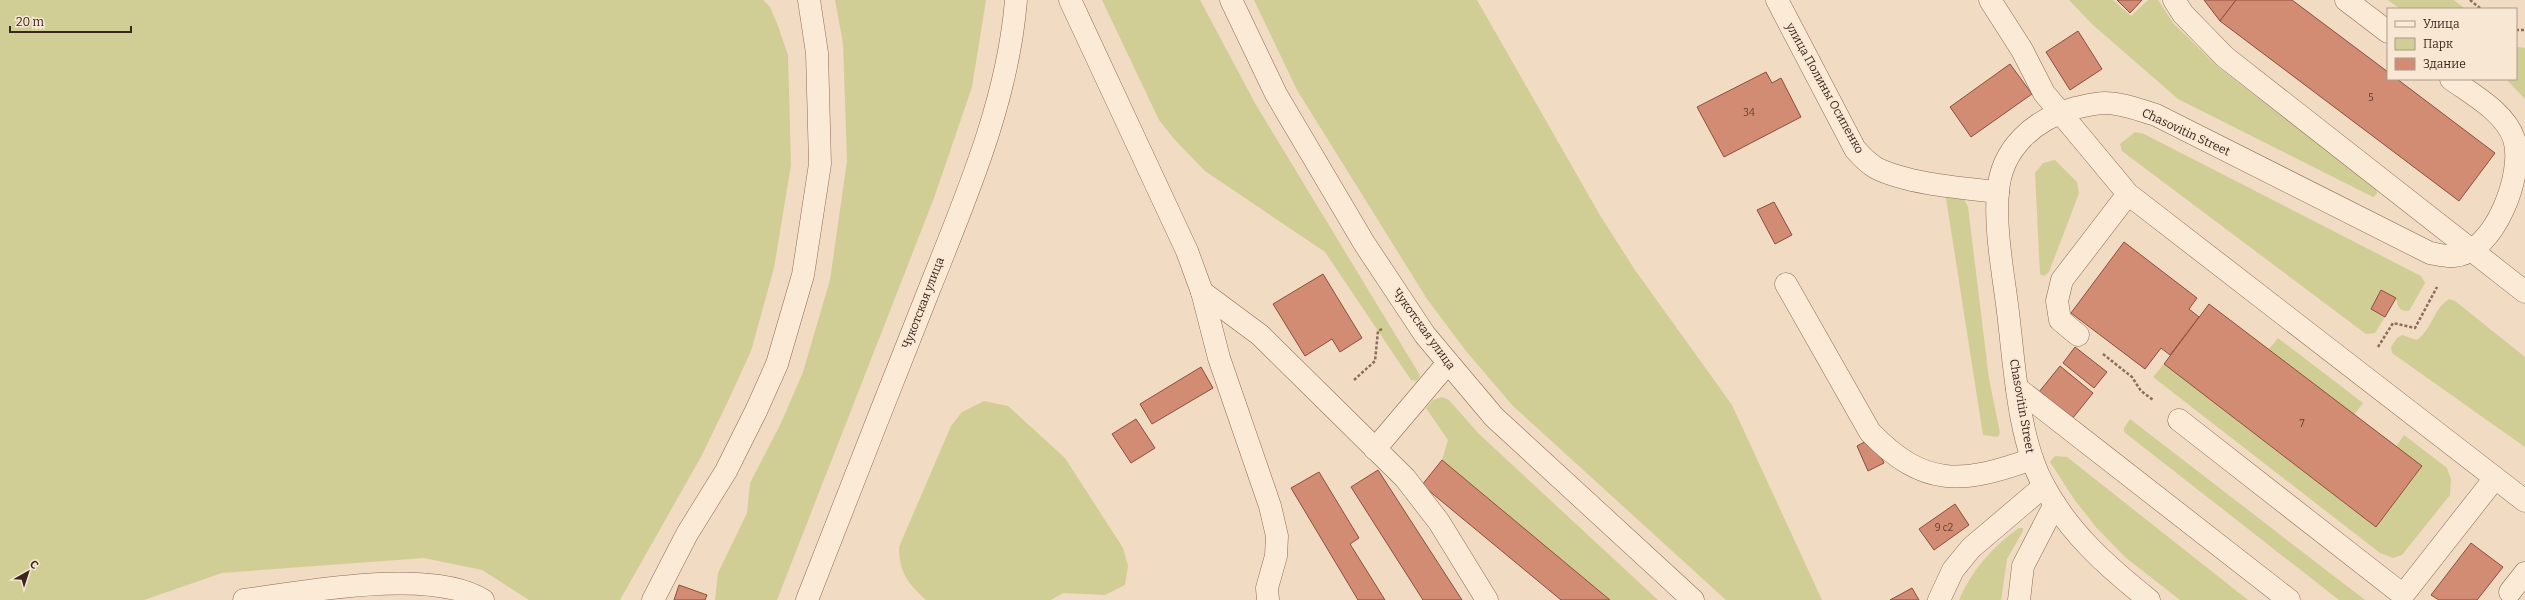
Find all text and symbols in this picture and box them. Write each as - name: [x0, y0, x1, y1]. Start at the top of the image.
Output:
- scale bar: [10, 8, 131, 34]
- legend: [2387, 8, 2517, 80]
- text: 20 m: [16, 15, 45, 29]
- text: Улица: [2423, 17, 2460, 31]
- street label: улица Полины Осипенко: [1783, 19, 1867, 156]
- text: Парк: [2423, 37, 2453, 51]
- text: Здание: [2423, 57, 2466, 71]
- house number: 5: [2368, 92, 2374, 104]
- street label: Chasovitin Street: [2140, 105, 2233, 159]
- house number: 34: [1743, 107, 1755, 119]
- street label: Чукотская улица: [899, 255, 947, 351]
- street label: Чукотская улица: [1390, 286, 1458, 373]
- street label: Chasovitin Street: [2007, 358, 2037, 455]
- house number: 7: [2299, 418, 2305, 430]
- house number: 9 с2: [1935, 522, 1953, 534]
- north arrow: [8, 552, 48, 592]
- text: С: [27, 557, 41, 572]

